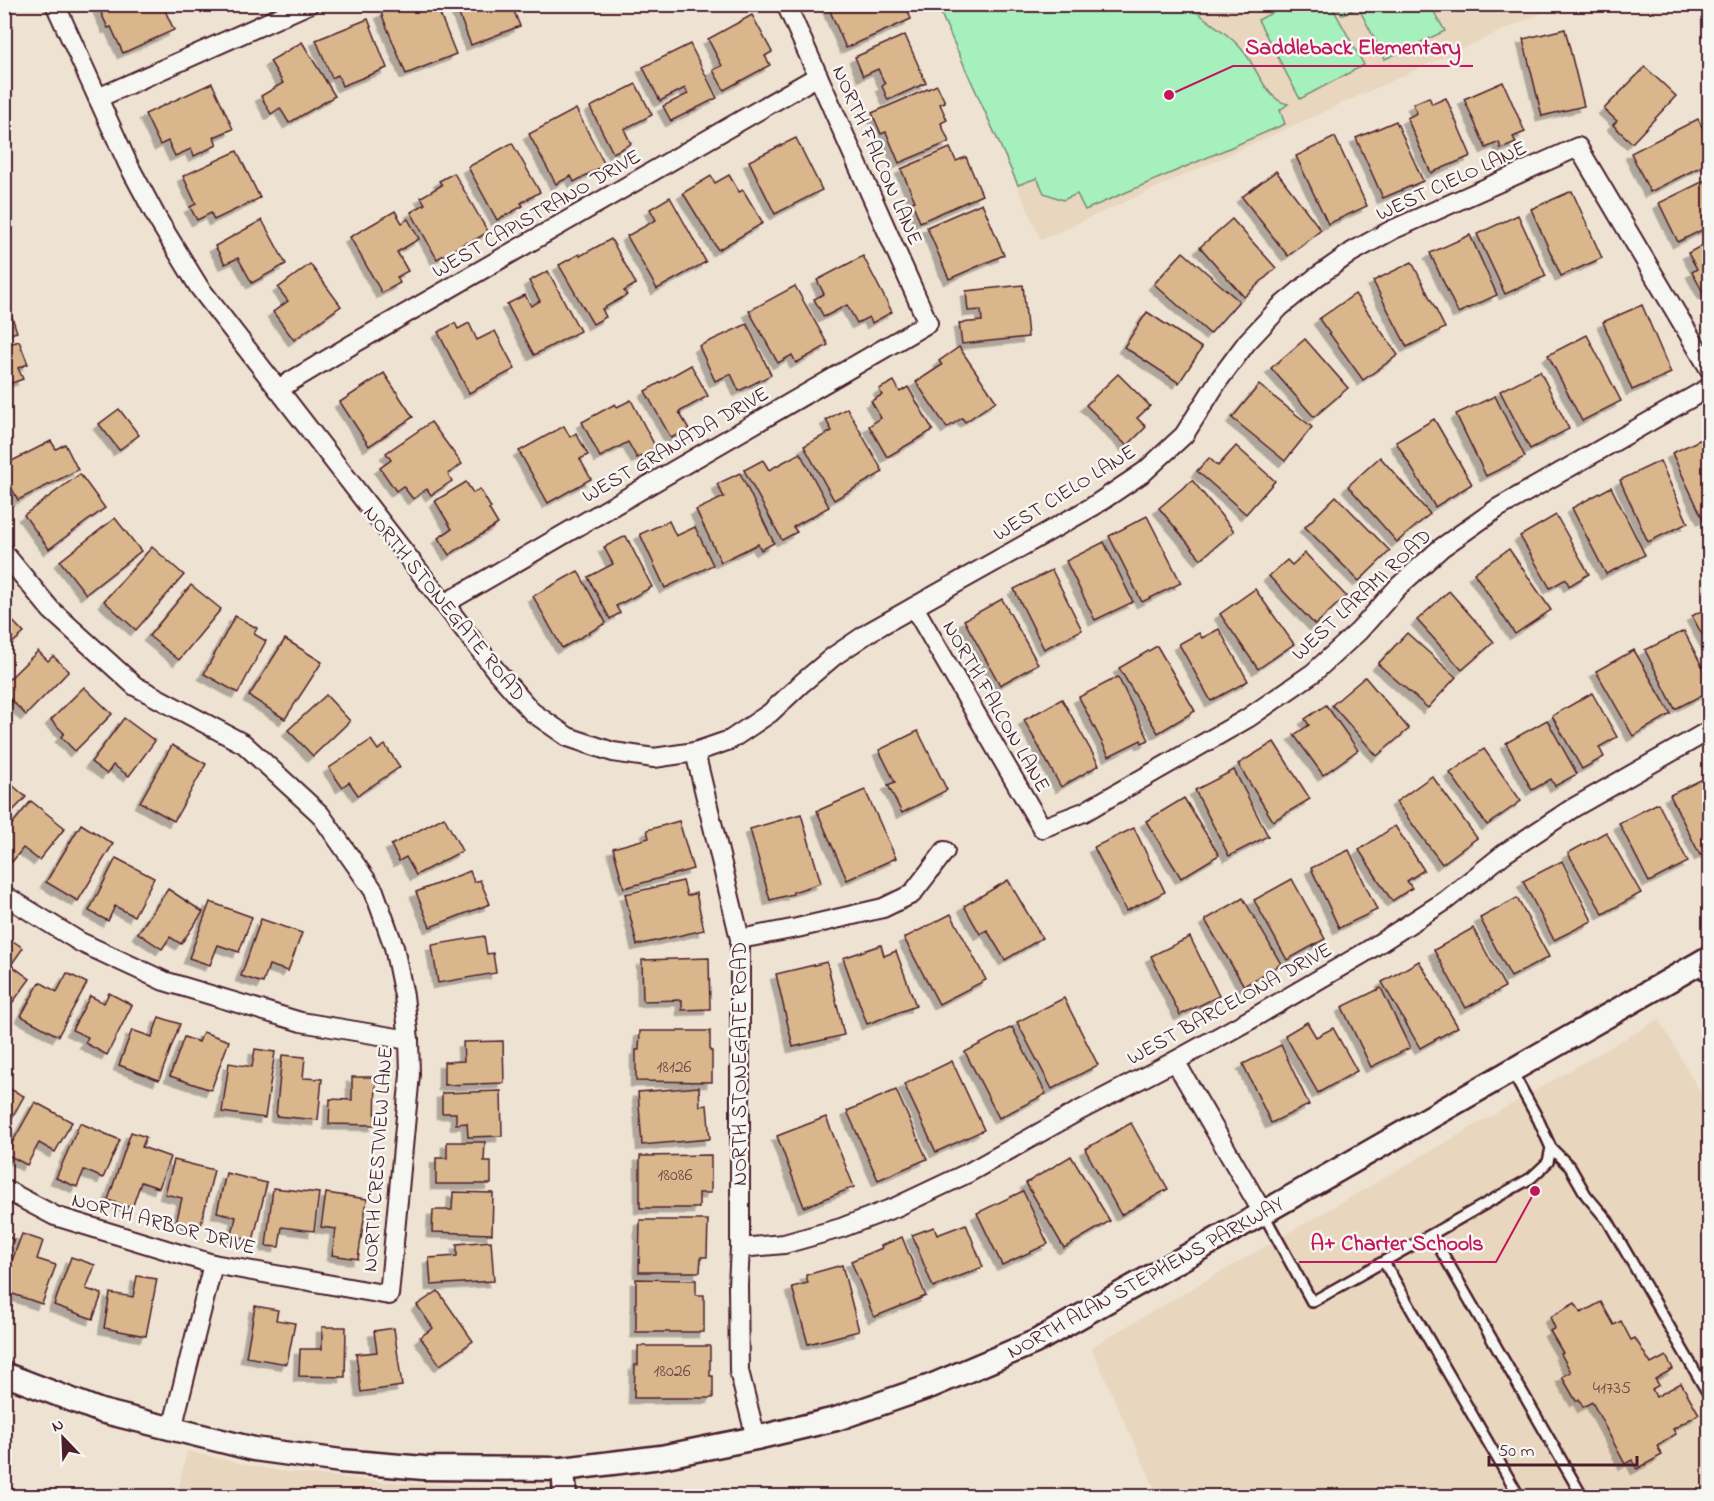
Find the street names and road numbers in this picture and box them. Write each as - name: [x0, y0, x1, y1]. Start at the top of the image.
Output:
- street label: NORTH FALCON LANE: [823, 61, 929, 250]
- street label: WEST CIELO LANE: [1371, 134, 1532, 230]
- street label: WEST CAPISTRANO DRIVE: [427, 143, 647, 287]
- street label: WEST GRANADA DRIVE: [577, 380, 775, 512]
- street label: WEST CIELO LANE: [988, 438, 1142, 550]
- street label: NORTH STONEGATE ROAD: [355, 500, 532, 709]
- street label: WEST LARAMI ROAD: [1286, 522, 1439, 668]
- street label: NORTH FALCON LANE: [934, 616, 1057, 798]
- street label: WEST BARCELONA DRIVE: [1122, 936, 1338, 1074]
- street label: NORTH STONEGATE ROAD: [726, 942, 756, 1186]
- street label: NORTH CRESTVIEW LANE: [356, 1045, 402, 1273]
- street label: NORTH ARBOR DRIVE: [68, 1186, 259, 1264]
- street label: NORTH ALAN STEPHENS PARKWAY: [1002, 1190, 1290, 1368]

